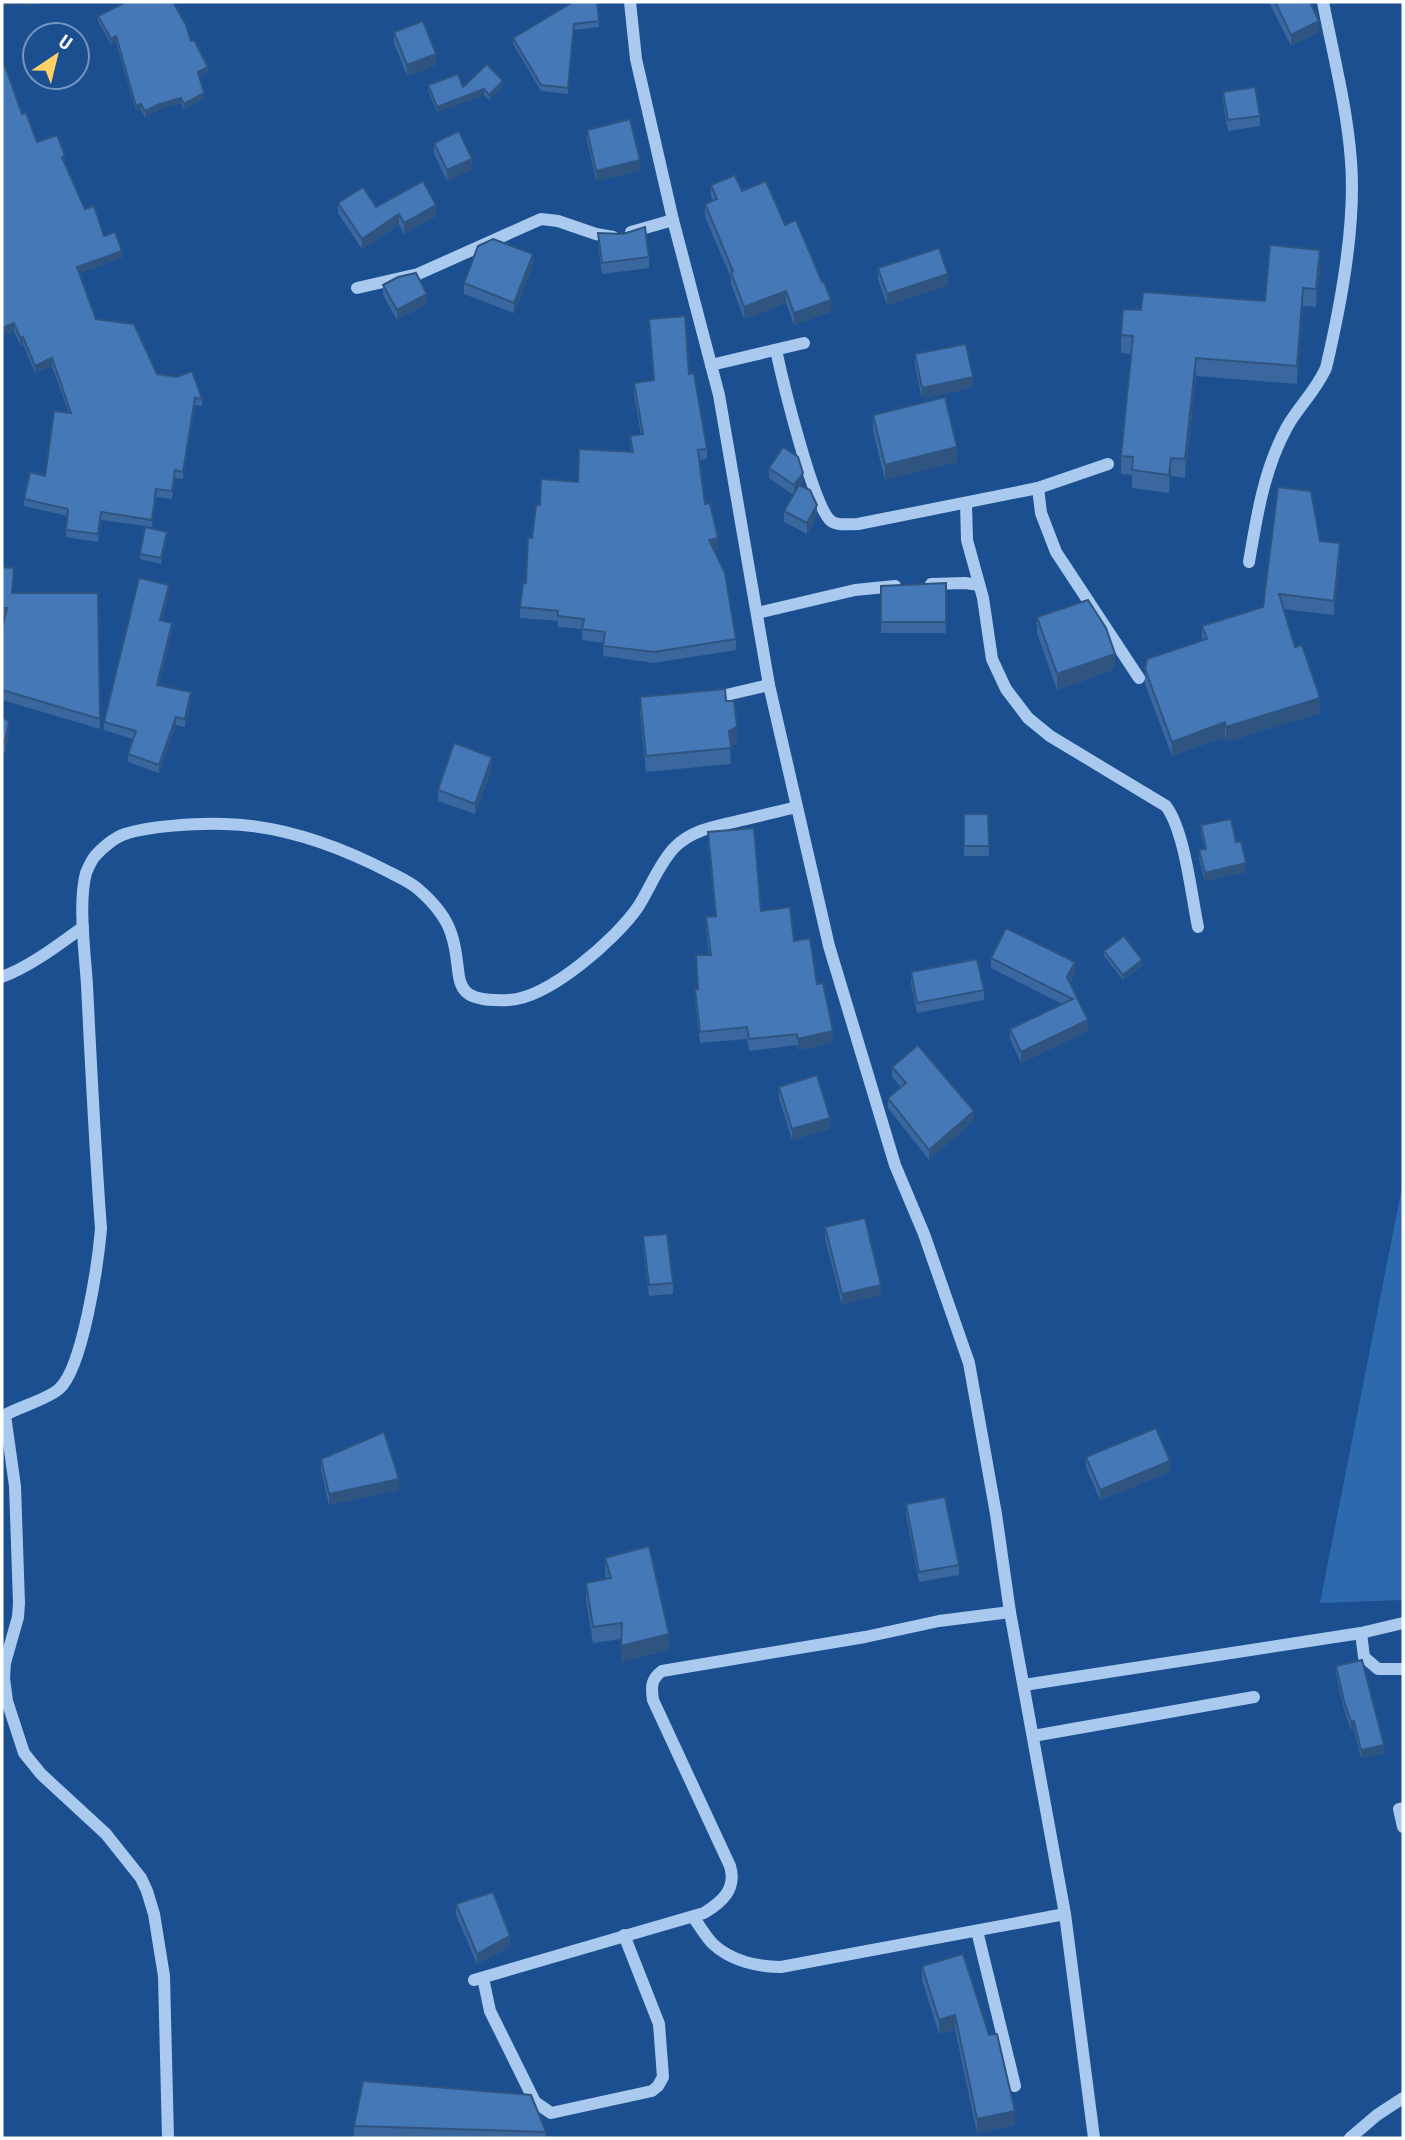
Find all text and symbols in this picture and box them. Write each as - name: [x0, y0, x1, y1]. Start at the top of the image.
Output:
- north arrow: [21, 21, 91, 91]
- text: U: [54, 30, 77, 55]

